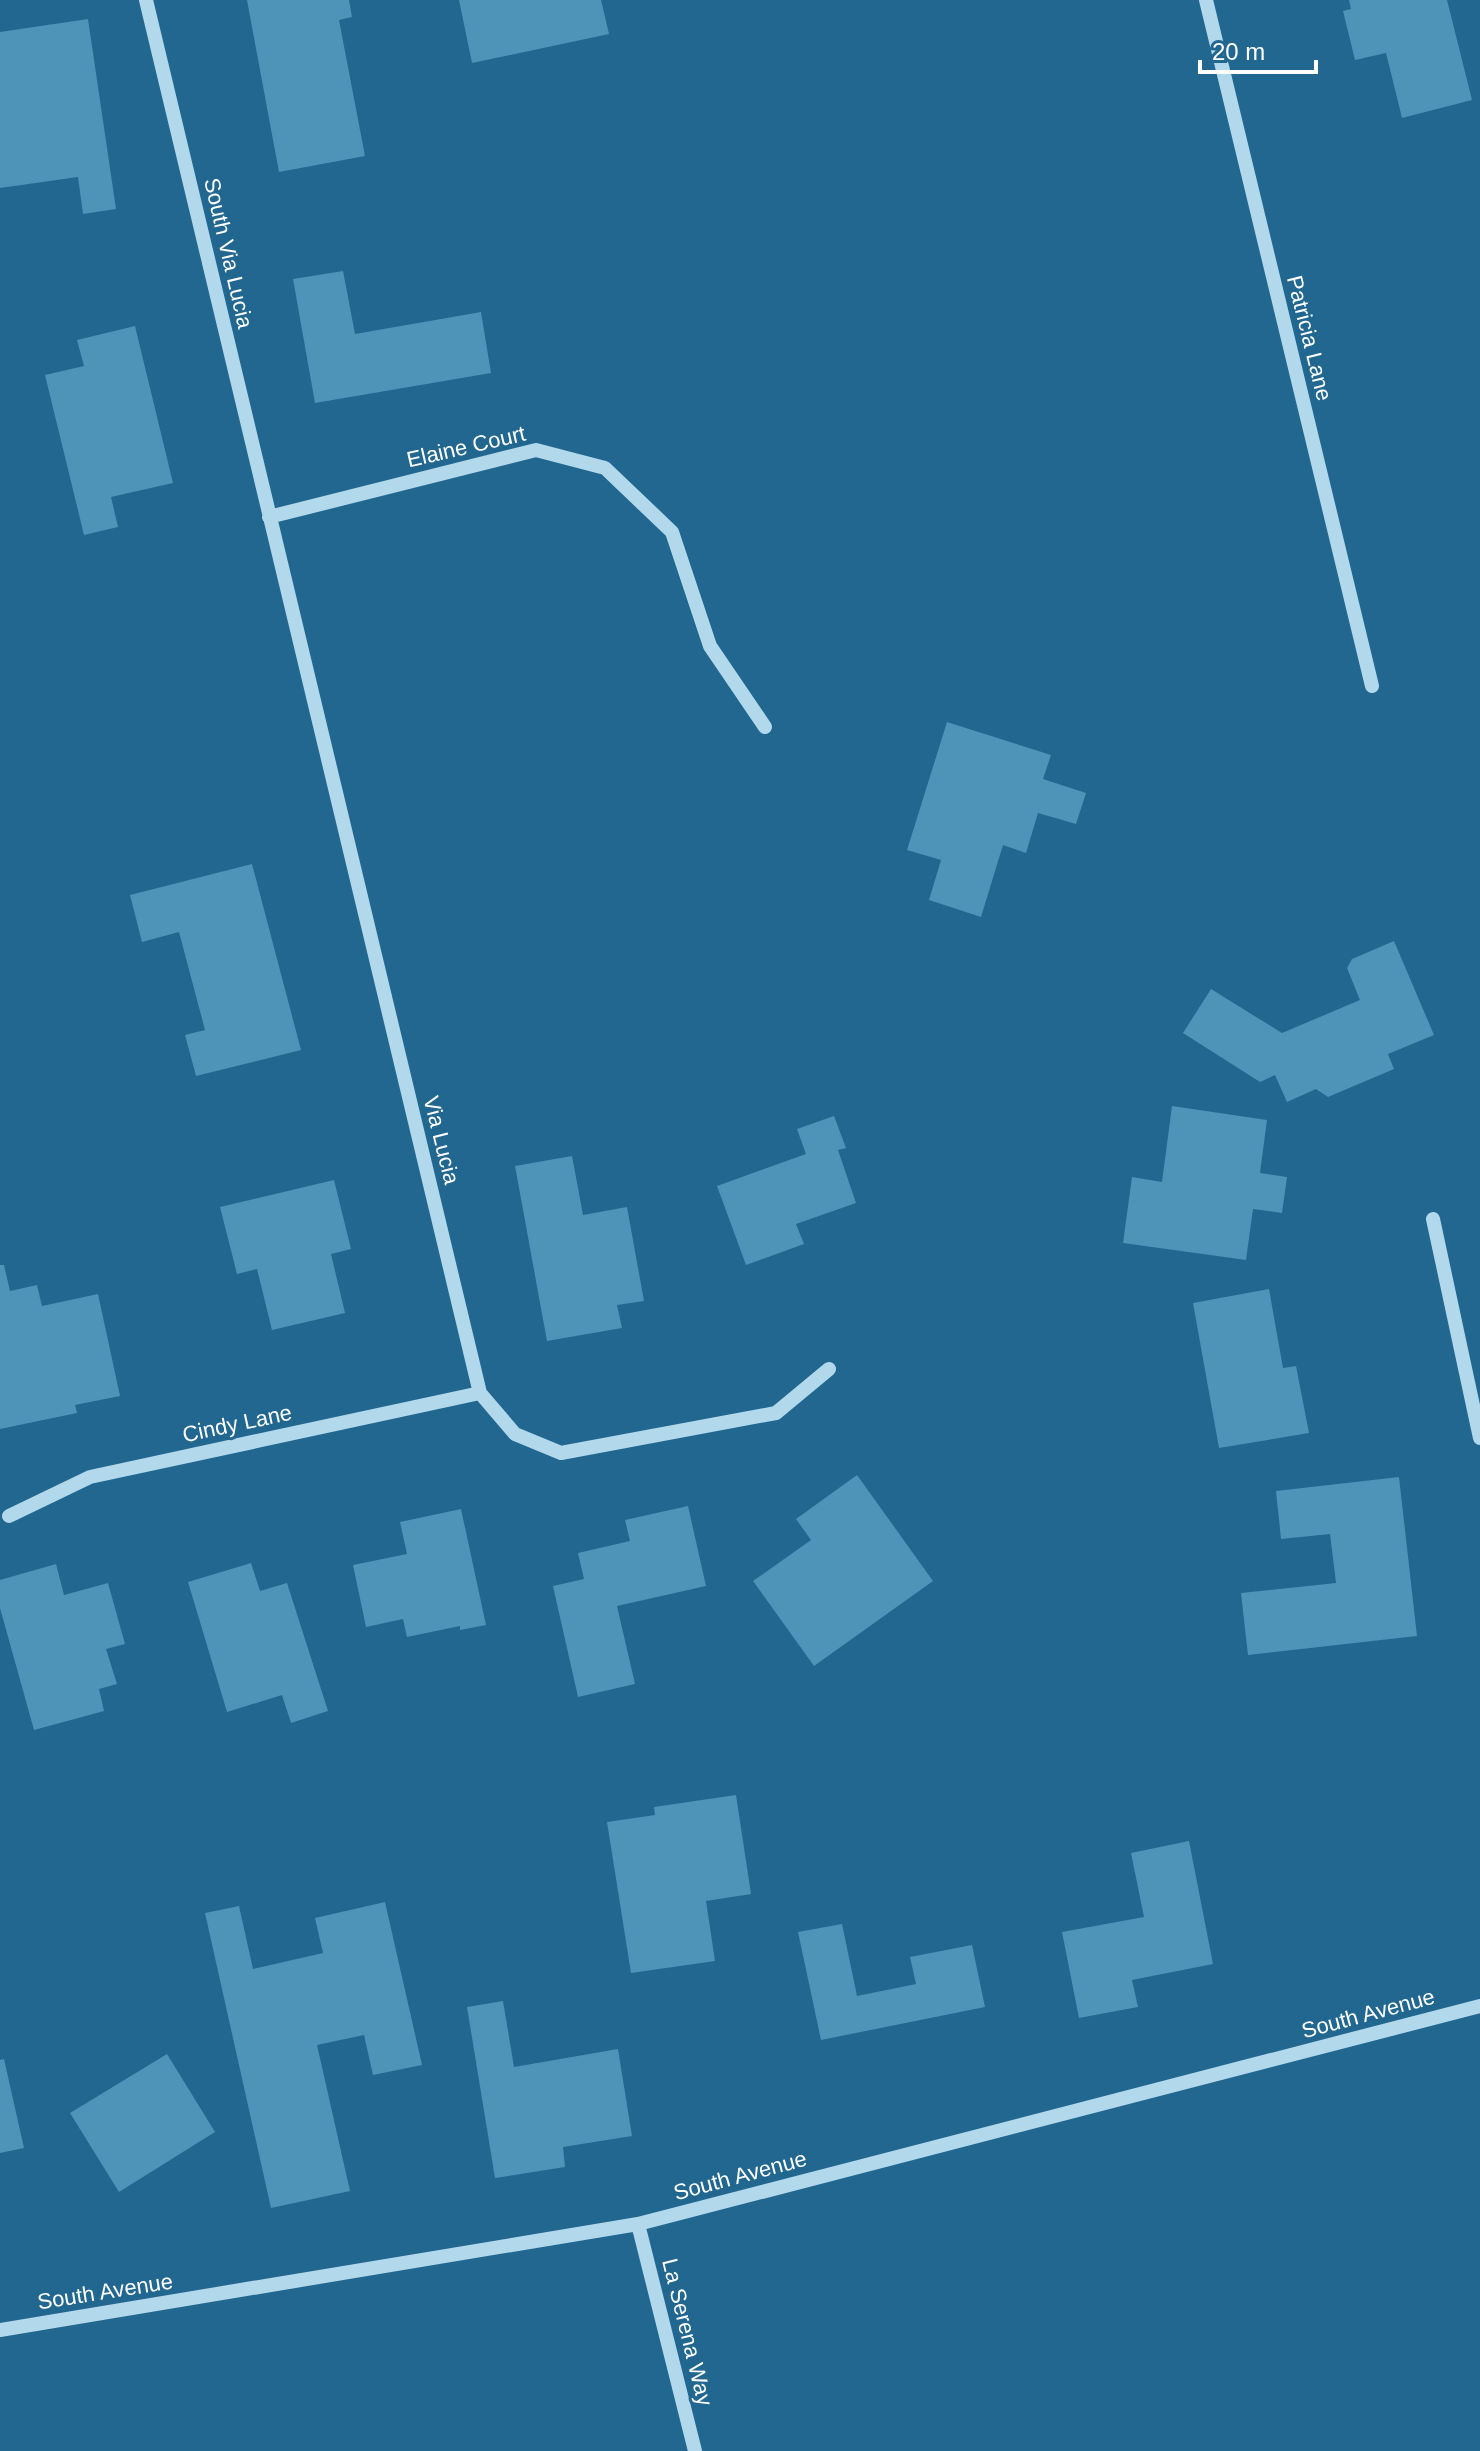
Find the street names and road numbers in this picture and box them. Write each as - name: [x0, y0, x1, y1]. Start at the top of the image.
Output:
- street label: South Via Lucia: [199, 175, 258, 332]
- street label: Patricia Lane: [1282, 273, 1337, 403]
- street label: Elaine Court: [404, 421, 528, 472]
- street label: Via Lucia: [418, 1093, 465, 1188]
- street label: Cindy Lane: [180, 1400, 294, 1447]
- street label: South Avenue: [1299, 1984, 1437, 2043]
- street label: South Avenue: [671, 2146, 809, 2205]
- street label: La Serena Way: [657, 2256, 718, 2408]
- street label: South Avenue: [36, 2268, 174, 2315]

